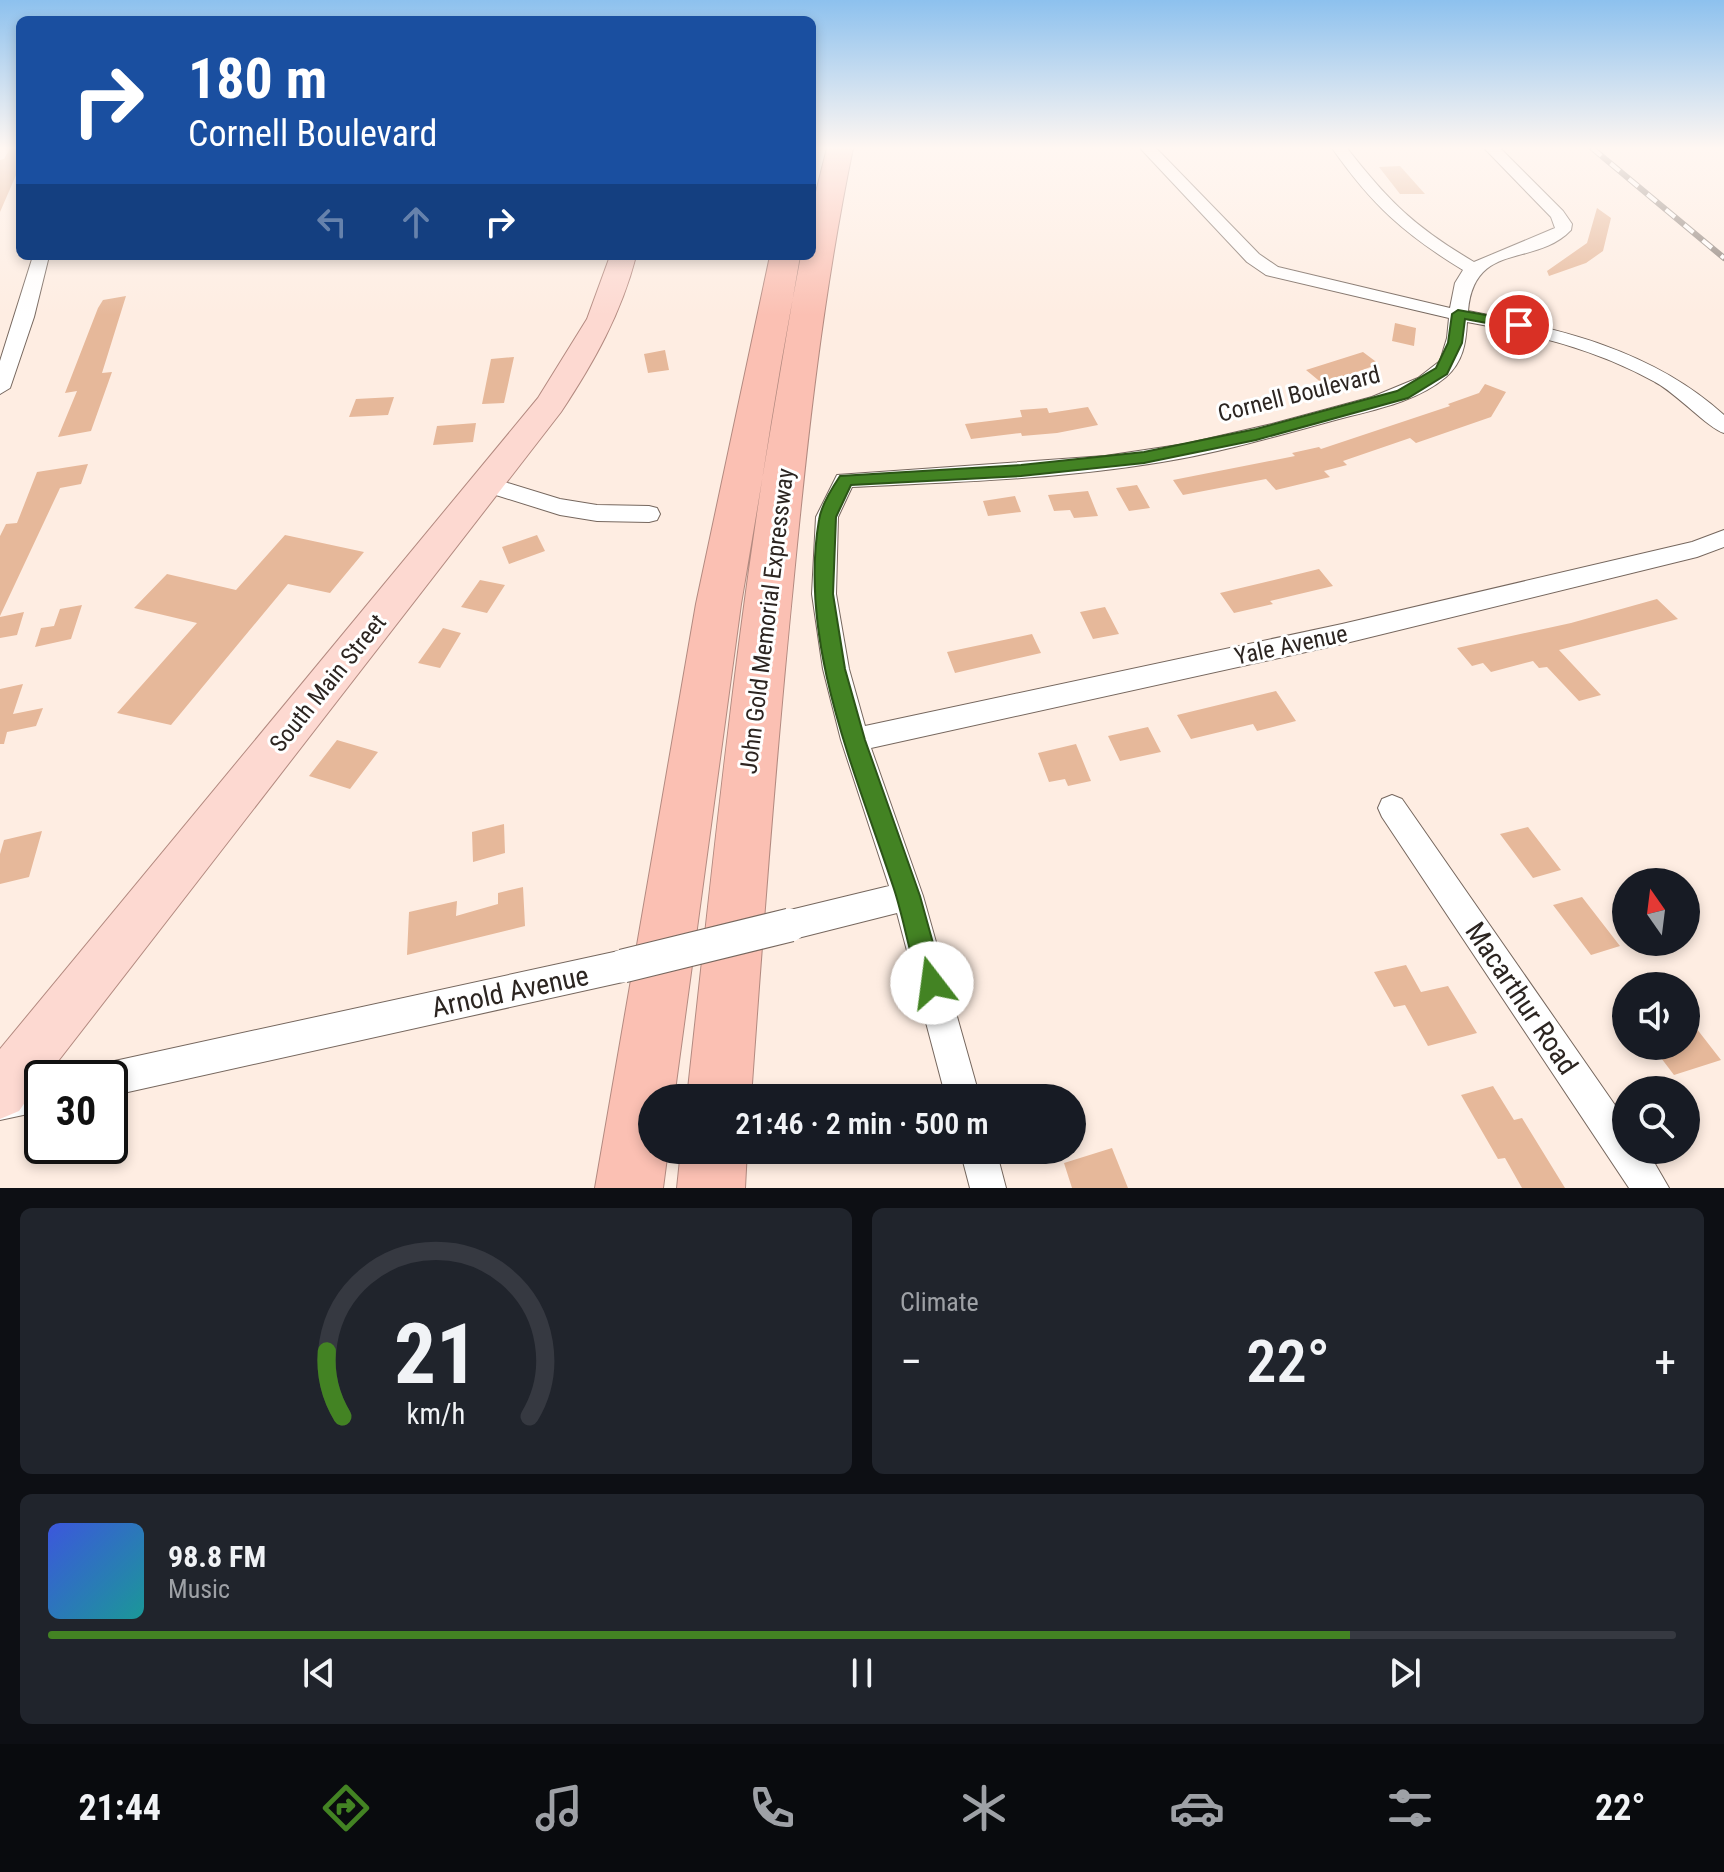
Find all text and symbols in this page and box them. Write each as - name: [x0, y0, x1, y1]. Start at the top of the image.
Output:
- text: 180 m: [188, 46, 327, 112]
- icon: right: [56, 48, 160, 152]
- text: Cornell Boulevard: [188, 113, 437, 155]
- icon: left: [310, 200, 354, 244]
- icon: ahead: [394, 200, 438, 244]
- icon: right: [478, 200, 522, 244]
- pin: [1485, 291, 1553, 359]
- icon: arrive: [1497, 303, 1541, 347]
- street label: Cornell Boulevard: [1215, 360, 1383, 428]
- street label: John Gold Memorial Expressway: [734, 467, 800, 775]
- street label: South Main Street: [264, 609, 392, 757]
- street label: Yale Avenue: [1232, 619, 1350, 671]
- north arrow: [1612, 868, 1700, 956]
- map controls: [1612, 868, 1700, 1164]
- street label: Macarthur Road: [1459, 916, 1585, 1081]
- position arrow: [890, 941, 974, 1025]
- street label: Arnold Avenue: [429, 959, 592, 1024]
- button: sound: [1612, 972, 1700, 1060]
- speed limit sign: 30: [24, 1060, 128, 1164]
- button: search: [1612, 1076, 1700, 1164]
- text: 21:46 · 2 min · 500 m: [735, 1106, 989, 1141]
- text: Climate: [900, 1287, 979, 1317]
- text: 21: [394, 1306, 478, 1403]
- text: 22°: [1246, 1326, 1330, 1397]
- text: −: [900, 1336, 922, 1388]
- text: +: [1654, 1336, 1676, 1388]
- text: km/h: [407, 1397, 465, 1431]
- text: 98.8 FM: [168, 1539, 266, 1574]
- text: Music: [168, 1574, 230, 1604]
- icon: previous: [297, 1651, 341, 1695]
- icon: pause: [840, 1651, 884, 1695]
- icon: next: [1383, 1651, 1427, 1695]
- icon: directions: [318, 1780, 374, 1836]
- icon: music: [531, 1780, 587, 1836]
- icon: phone: [744, 1780, 800, 1836]
- icon: climate: [956, 1780, 1012, 1836]
- icon: car: [1169, 1780, 1225, 1836]
- icon: filters: [1382, 1780, 1438, 1836]
- text: 21:44: [78, 1787, 161, 1829]
- text: 22°: [1595, 1787, 1645, 1829]

